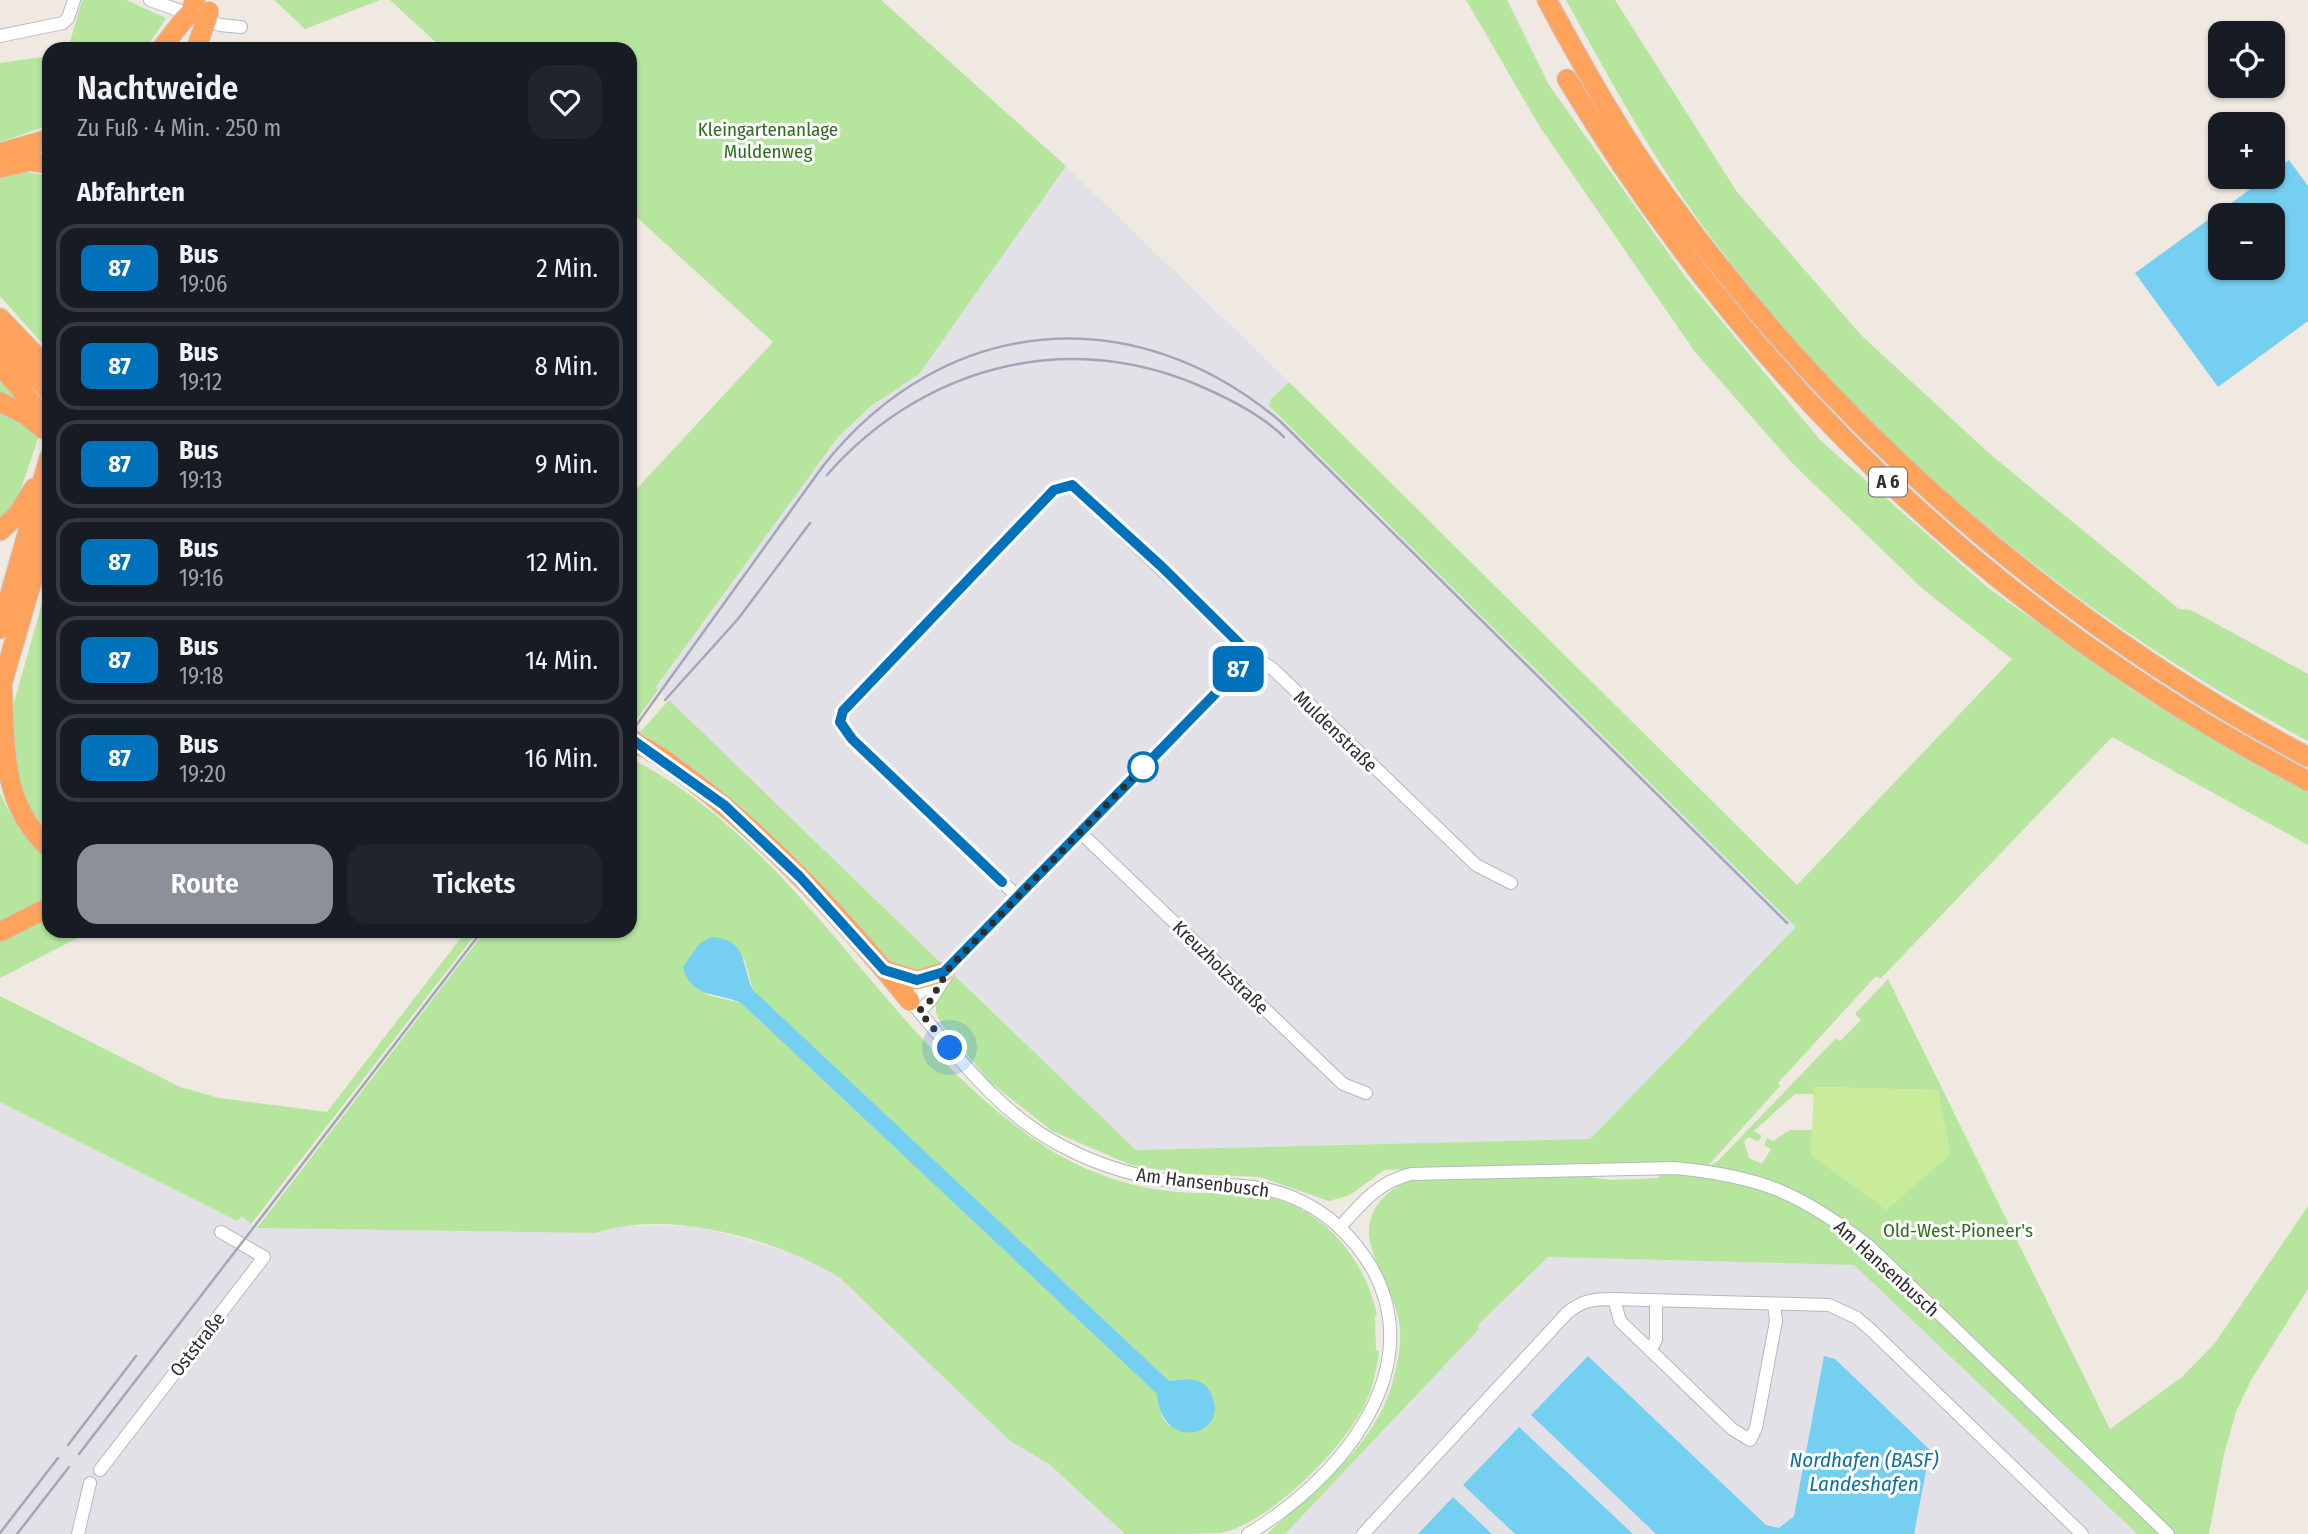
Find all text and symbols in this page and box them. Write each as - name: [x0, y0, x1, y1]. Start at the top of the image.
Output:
- map controls: [2208, 21, 2285, 280]
- button: locate: [2208, 21, 2285, 98]
- button: heart: [528, 65, 602, 139]
- text: Nachtweide: [77, 68, 238, 108]
- button: +: [2208, 112, 2285, 189]
- text: Zu Fuß · 4 Min. · 250 m: [77, 114, 281, 142]
- park label: Kleingartenanlage Muldenweg: [698, 118, 838, 163]
- text: Abfahrten: [77, 177, 185, 208]
- button: −: [2208, 203, 2285, 280]
- text: Bus: [179, 239, 218, 270]
- text: 2 Min.: [536, 253, 598, 284]
- text: 87: [108, 254, 131, 282]
- text: 19:06: [179, 270, 227, 298]
- text: Bus: [179, 337, 218, 368]
- text: 8 Min.: [535, 351, 598, 382]
- text: 87: [108, 352, 131, 380]
- text: 19:12: [179, 368, 222, 396]
- text: Bus: [179, 435, 218, 466]
- text: 9 Min.: [535, 449, 598, 480]
- text: 87: [108, 450, 131, 478]
- text: 19:13: [179, 466, 222, 494]
- road number: A 6: [1869, 468, 1907, 496]
- text: Bus: [179, 533, 218, 564]
- text: 12 Min.: [526, 547, 598, 578]
- text: 87: [108, 548, 131, 576]
- text: 19:16: [179, 564, 223, 592]
- text: Bus: [179, 631, 218, 662]
- text: 14 Min.: [525, 645, 598, 676]
- text: 87: [108, 646, 131, 674]
- line badge: 87: [1206, 646, 1270, 692]
- text: 87: [1227, 655, 1249, 683]
- text: 19:18: [179, 662, 224, 690]
- street label: Muldenstraße: [1289, 686, 1382, 777]
- text: Bus: [179, 729, 218, 760]
- text: 16 Min.: [525, 743, 598, 774]
- text: 87: [108, 744, 131, 772]
- unlabelled marker: [1128, 752, 1158, 782]
- text: 19:20: [179, 760, 226, 788]
- button: Route: [77, 844, 333, 924]
- button: Tickets: [347, 844, 602, 924]
- street label: Kreuzholzstraße: [1168, 916, 1274, 1019]
- your location: [932, 1030, 967, 1065]
- street label: Am Hansenbusch: [1135, 1163, 1271, 1202]
- street label: Am Hansenbusch: [1829, 1215, 1944, 1322]
- park label: Old-West-Pioneer's: [1883, 1219, 2033, 1242]
- street label: Oststraße: [165, 1307, 230, 1381]
- water label: Nordhafen (BASF) Landeshafen: [1789, 1447, 1939, 1497]

